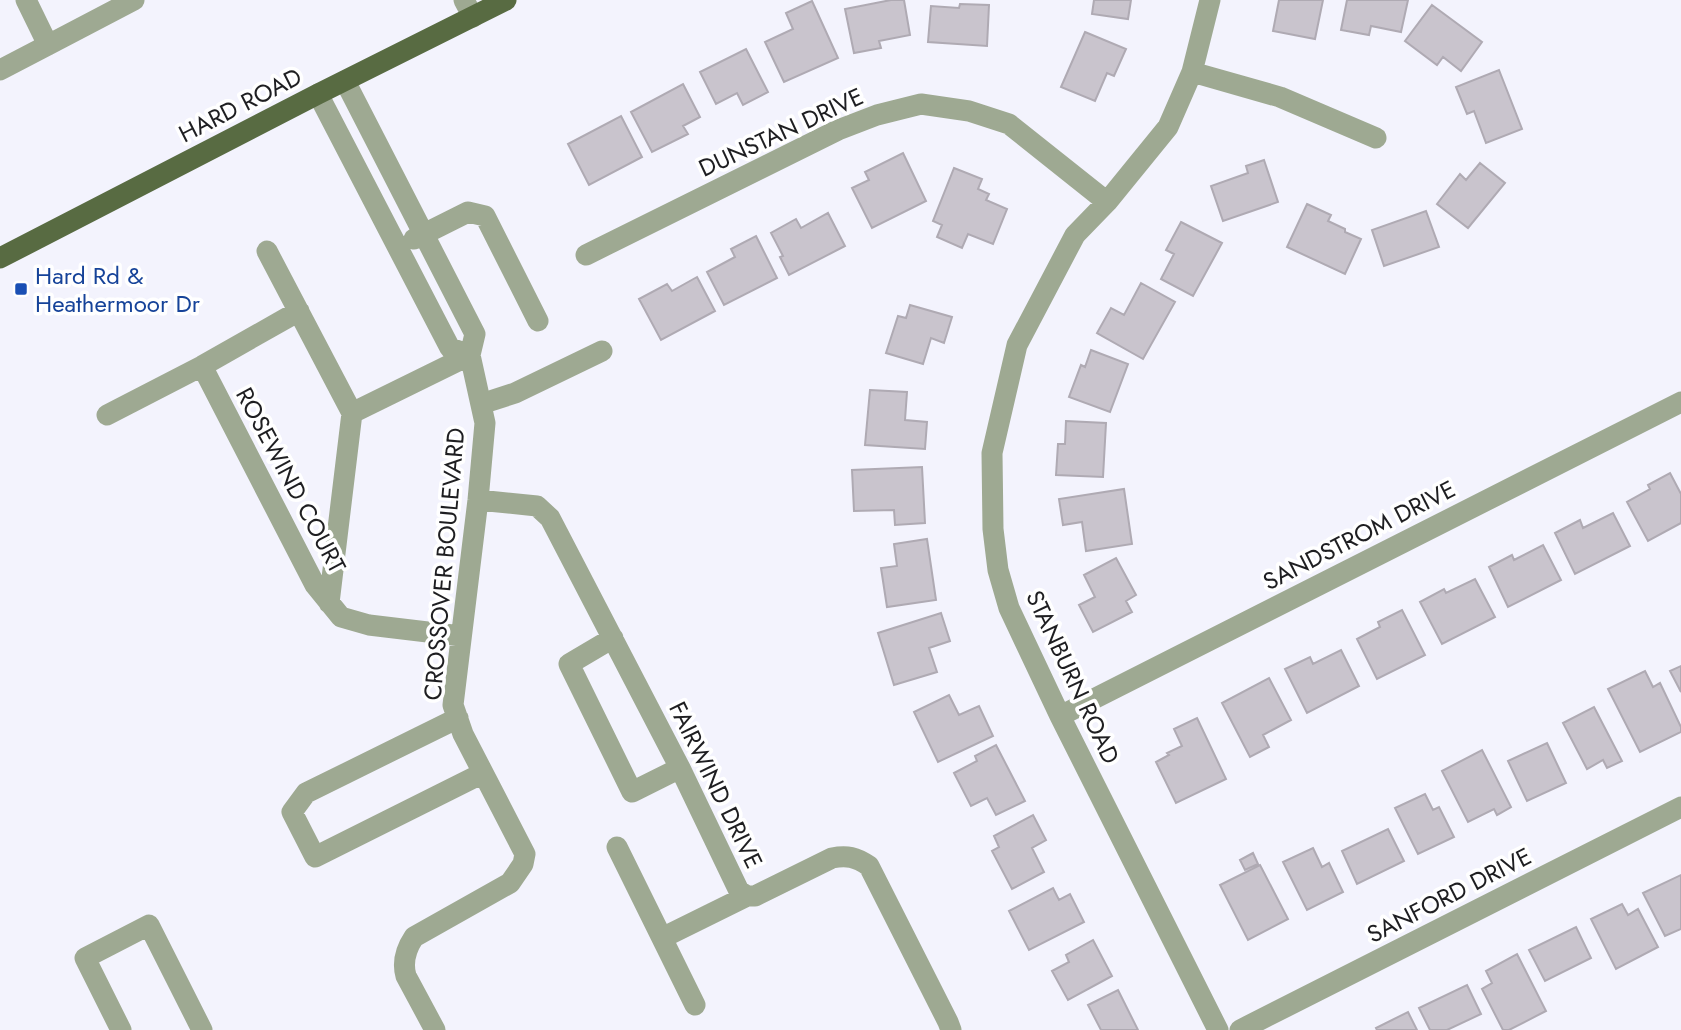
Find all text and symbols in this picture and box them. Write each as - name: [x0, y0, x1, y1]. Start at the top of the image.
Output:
- street label: HARD ROAD: [172, 59, 308, 151]
- street label: DUNSTAN DRIVE: [693, 78, 869, 186]
- place label: Hard Rd & Heathermoor Dr: [35, 258, 201, 321]
- marker: Hard Rd & Heathermoor Dr: [13, 281, 29, 297]
- street label: ROSEWIND COURT: [227, 381, 355, 579]
- street label: CROSSOVER BOULEVARD: [415, 426, 473, 702]
- street label: SANDSTROM DRIVE: [1257, 471, 1461, 599]
- street label: STANBURN ROAD: [1017, 584, 1129, 770]
- street label: FAIRWIND DRIVE: [660, 696, 772, 874]
- street label: SANFORD DRIVE: [1361, 839, 1537, 951]

